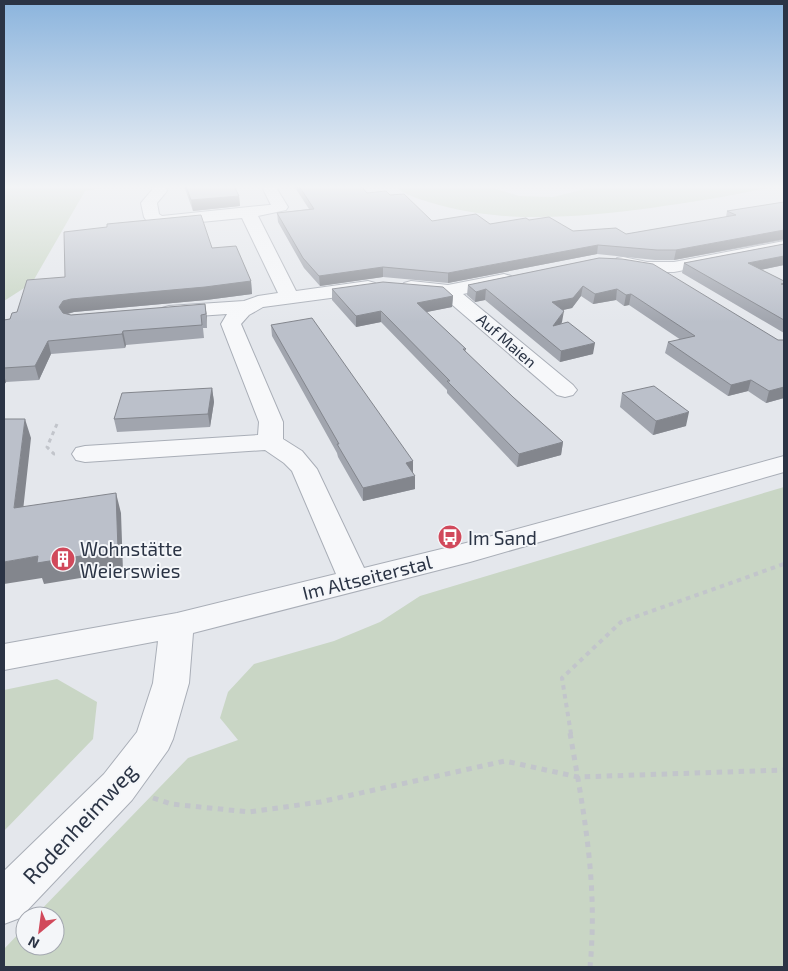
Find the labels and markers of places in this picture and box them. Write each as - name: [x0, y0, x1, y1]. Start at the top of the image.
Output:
- bus stop icon: Im Sand: [437, 524, 463, 550]
- place label: Im Sand: [468, 526, 537, 549]
- place label: Wohnstätte Weierswies: [80, 537, 183, 582]
- building icon: Wohnstätte Weierswies: [50, 546, 76, 572]

